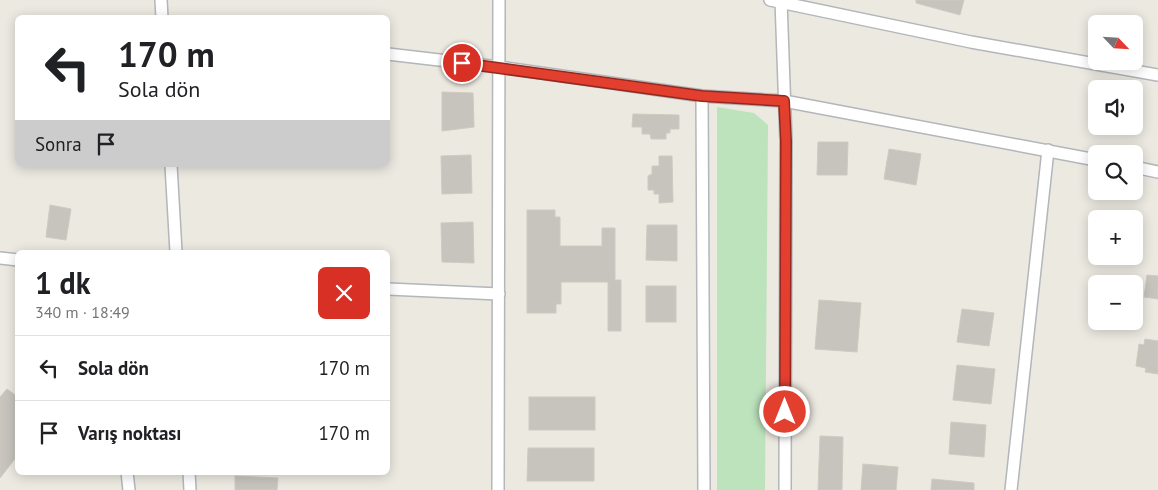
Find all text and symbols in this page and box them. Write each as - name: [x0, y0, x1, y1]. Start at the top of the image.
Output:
- north arrow: [1088, 15, 1142, 70]
- map controls: [1088, 15, 1143, 330]
- text: 170 m: [118, 31, 215, 77]
- icon: left: [35, 35, 100, 100]
- pin: [441, 42, 483, 84]
- icon: arrive: [448, 49, 476, 77]
- text: Sola dön: [118, 75, 200, 103]
- button: sound: [1088, 80, 1143, 135]
- icon: arrive: [92, 130, 120, 158]
- text: Sonra: [35, 132, 82, 156]
- button: search: [1088, 145, 1143, 200]
- button: +: [1088, 210, 1143, 265]
- text: 1 dk: [35, 263, 91, 302]
- button: close: [318, 267, 370, 319]
- button: −: [1088, 275, 1143, 330]
- text: 340 m · 18:49: [35, 302, 130, 322]
- icon: left: [35, 354, 63, 382]
- text: Sola dön: [78, 356, 149, 380]
- text: 170 m: [318, 356, 370, 380]
- position arrow: [758, 385, 810, 437]
- icon: arrive: [35, 419, 63, 447]
- text: Varış noktası: [78, 421, 181, 445]
- text: 170 m: [318, 421, 370, 445]

